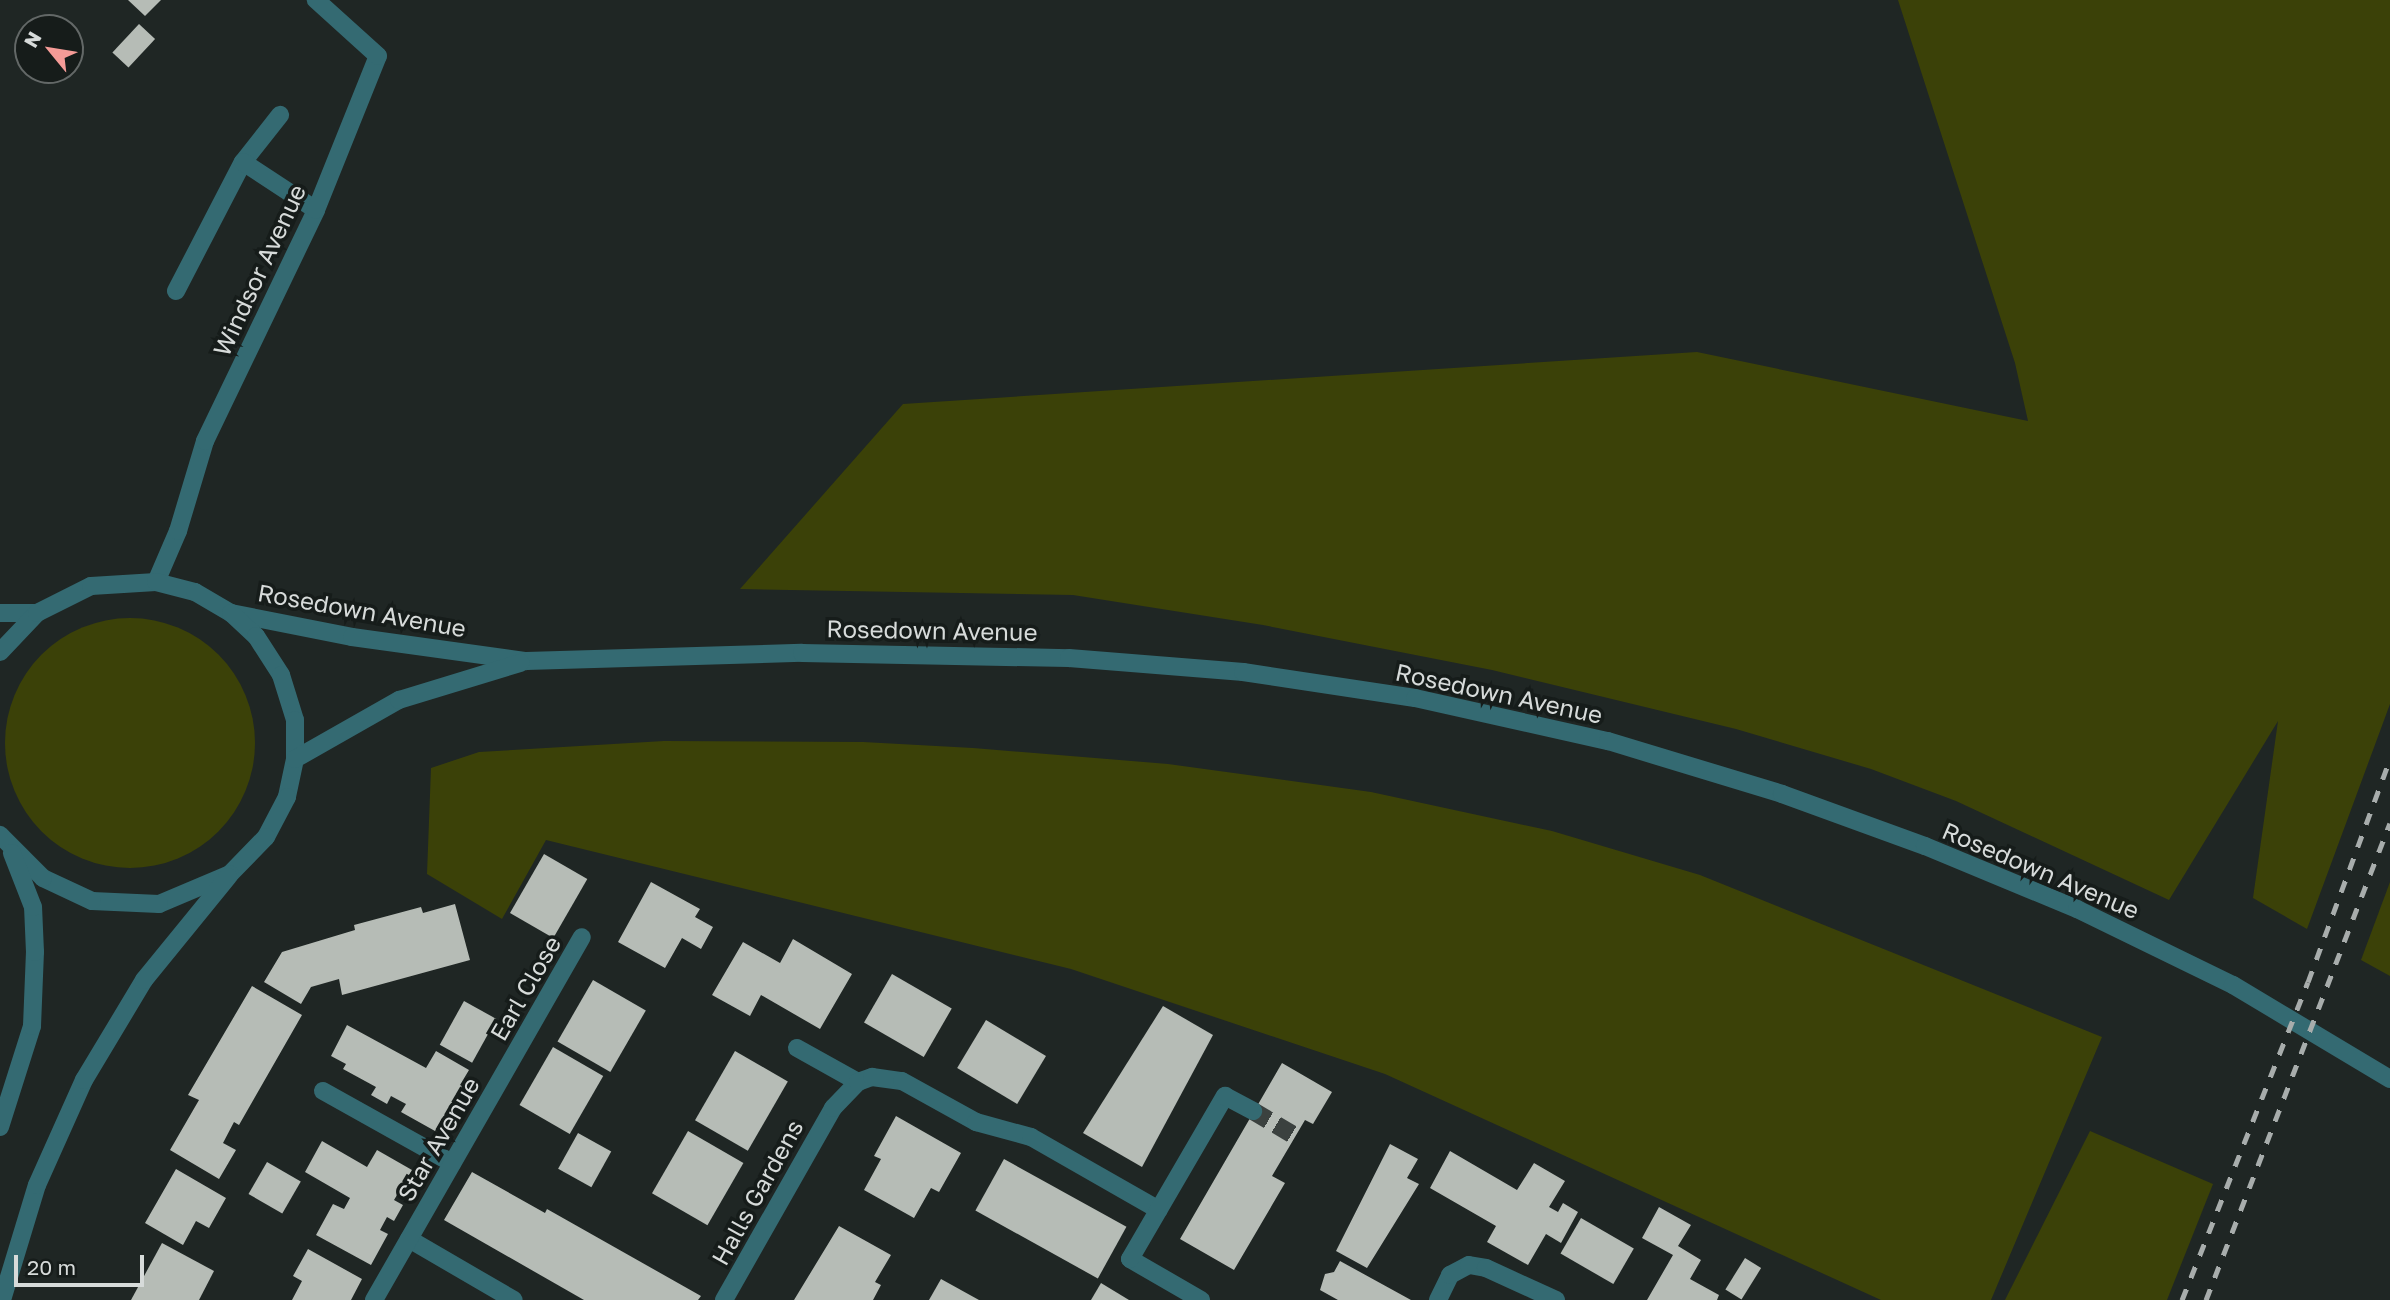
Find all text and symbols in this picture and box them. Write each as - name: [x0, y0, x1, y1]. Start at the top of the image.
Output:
- north arrow: [14, 14, 84, 84]
- text: N: [19, 27, 46, 51]
- street label: Windsor Avenue: [207, 180, 311, 360]
- street label: Rosedown Avenue: [256, 578, 468, 642]
- street label: Rosedown Avenue: [826, 614, 1038, 646]
- street label: Rosedown Avenue: [1393, 657, 1605, 729]
- street label: Rosedown Avenue: [1938, 816, 2144, 924]
- street label: Earl Close: [484, 931, 566, 1045]
- street label: Star Avenue: [391, 1072, 485, 1206]
- street label: Halls Gardens: [705, 1114, 809, 1270]
- scale bar: [18, 1240, 147, 1284]
- text: 20 m: [27, 1254, 76, 1280]

